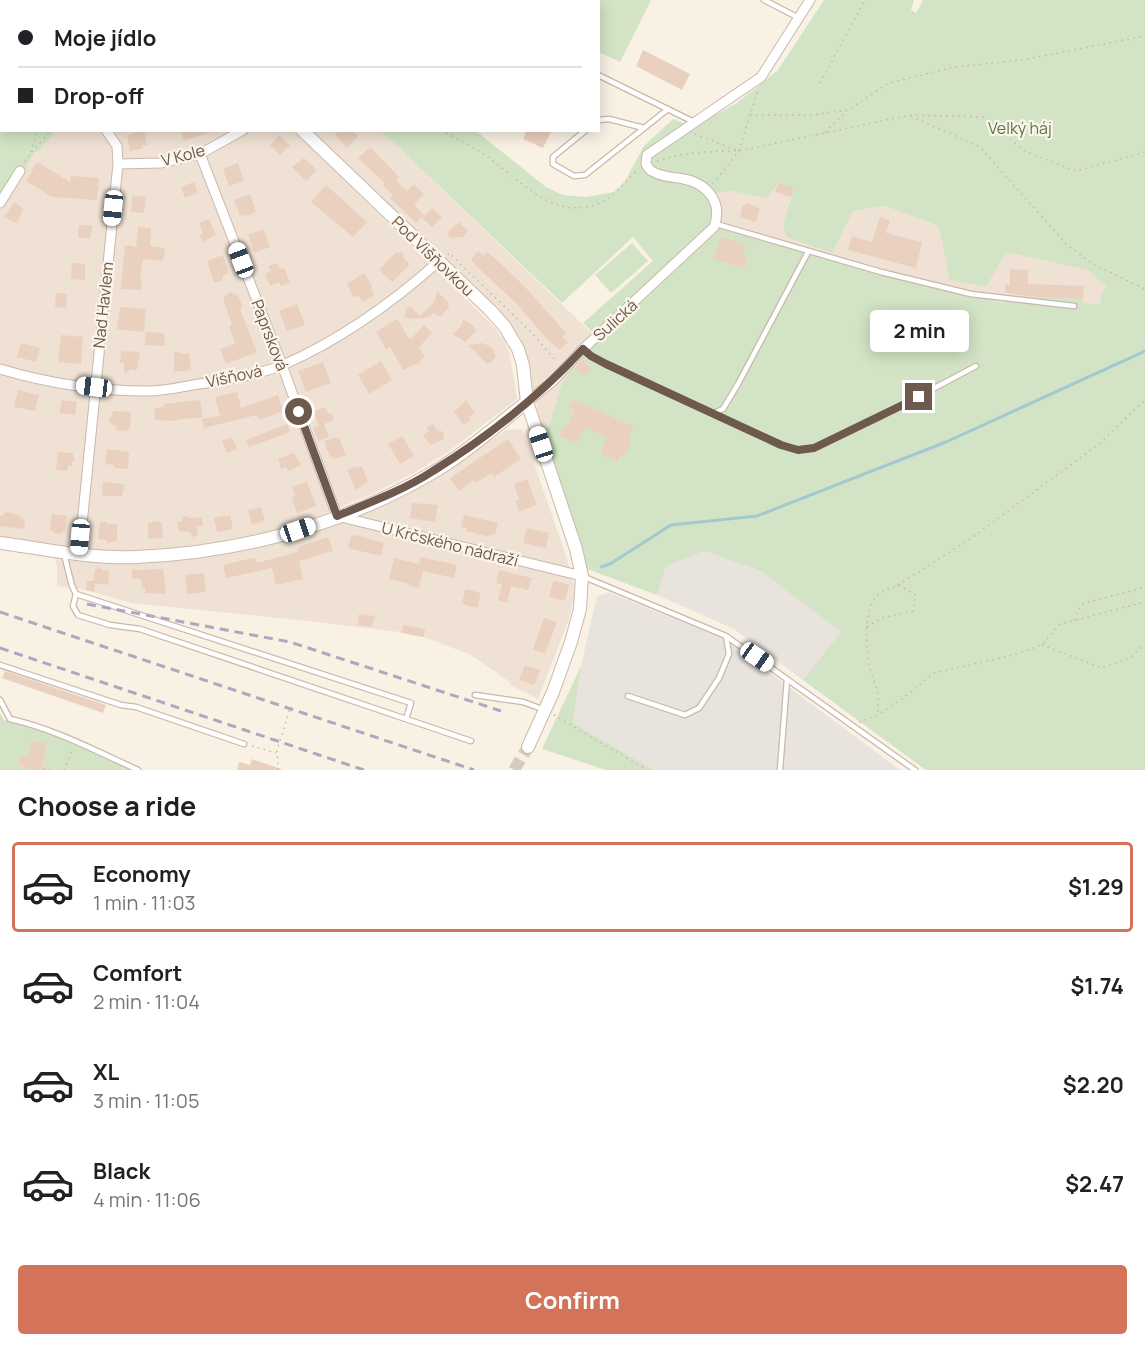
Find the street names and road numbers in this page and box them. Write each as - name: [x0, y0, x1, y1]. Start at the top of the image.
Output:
- street label: V Kole: [159, 139, 207, 171]
- street label: Pod Višňovkou: [387, 211, 479, 301]
- street label: Nad Havlem: [88, 261, 118, 349]
- street label: Sulická: [588, 294, 642, 346]
- street label: Paprsková: [246, 296, 294, 374]
- street label: Višňová: [204, 359, 264, 393]
- street label: U Krčského nádraží: [379, 516, 521, 572]

